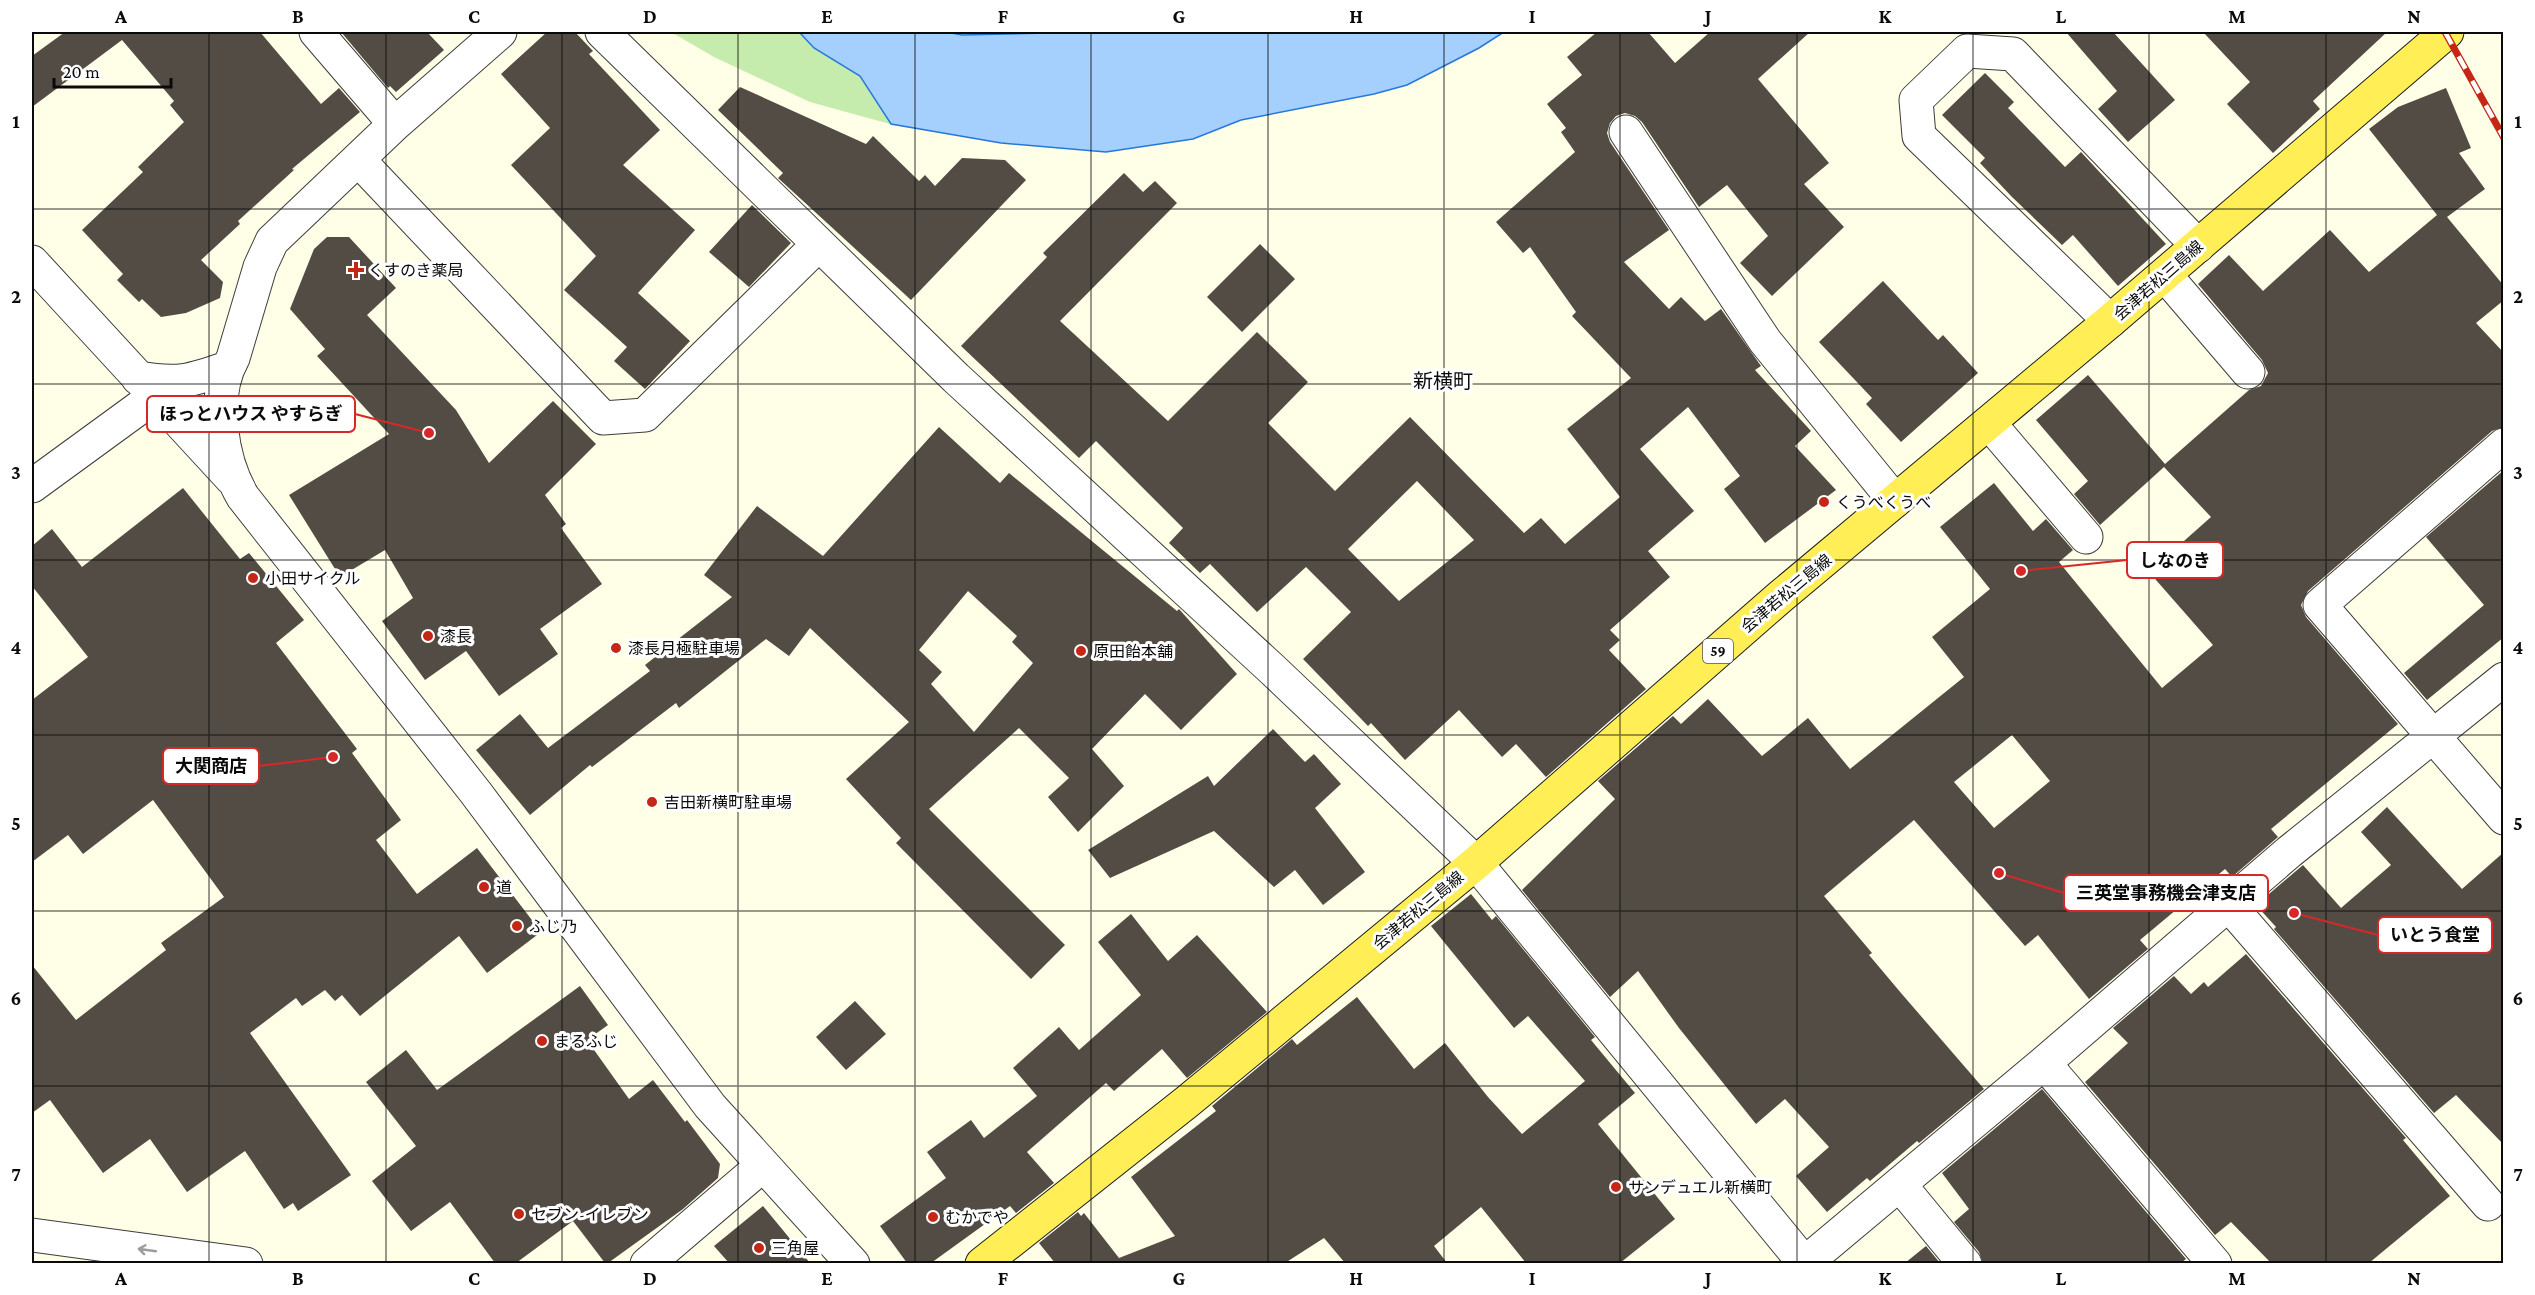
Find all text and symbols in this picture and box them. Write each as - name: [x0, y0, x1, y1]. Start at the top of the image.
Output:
- text: A: [114, 5, 128, 27]
- text: B: [292, 5, 304, 27]
- text: C: [468, 5, 480, 27]
- text: D: [643, 5, 657, 27]
- text: E: [821, 5, 833, 27]
- text: F: [998, 5, 1009, 27]
- text: G: [1173, 5, 1186, 27]
- text: H: [1349, 5, 1363, 27]
- text: I: [1529, 5, 1536, 27]
- text: J: [1703, 5, 1712, 27]
- text: K: [1879, 5, 1893, 27]
- text: L: [2056, 5, 2067, 27]
- text: M: [2228, 5, 2246, 27]
- text: N: [2407, 5, 2421, 27]
- scale bar: [54, 51, 171, 89]
- text: 20 m: [63, 62, 100, 82]
- text: 1: [12, 110, 20, 132]
- text: 1: [2514, 110, 2522, 132]
- street label: 会津若松三島線: [2110, 237, 2206, 324]
- place label: くすのき薬局: [368, 262, 464, 279]
- marker: くすのき薬局: [349, 263, 363, 277]
- text: 2: [11, 285, 21, 307]
- text: 2: [2513, 285, 2523, 307]
- district label: 新横町: [1413, 370, 1473, 392]
- callout: ほっとハウス やすらぎ: [147, 396, 355, 432]
- text: ほっとハウス やすらぎ: [159, 404, 343, 424]
- text: 3: [11, 461, 21, 483]
- text: 3: [2513, 461, 2523, 483]
- place label: くうべくうべ: [1836, 494, 1931, 511]
- marker: くうべくうべ: [1817, 495, 1831, 509]
- callout: しなのき: [2127, 542, 2223, 578]
- street label: 会津若松三島線: [1738, 551, 1835, 636]
- text: しなのき: [2139, 551, 2211, 571]
- place label: 小田サイクル: [265, 570, 360, 587]
- marker: 小田サイクル: [246, 571, 260, 585]
- place label: 漆長: [440, 628, 472, 645]
- marker: 漆長: [421, 629, 435, 643]
- text: 4: [11, 636, 22, 658]
- text: 4: [2513, 636, 2524, 658]
- road number: 59: [1703, 639, 1733, 663]
- place label: 漆長月極駐車場: [628, 640, 740, 657]
- marker: 漆長月極駐車場: [609, 641, 623, 655]
- place label: 原田飴本舗: [1093, 643, 1173, 660]
- marker: 原田飴本舗: [1074, 644, 1088, 658]
- callout: 大関商店: [163, 748, 259, 784]
- text: 大関商店: [175, 756, 247, 776]
- place label: 吉田新横町駐車場: [664, 794, 792, 811]
- marker: 吉田新横町駐車場: [645, 795, 659, 809]
- text: 5: [11, 812, 21, 834]
- text: 5: [2513, 812, 2523, 834]
- street label: 会津若松三島線: [1370, 868, 1467, 953]
- callout: 三英堂事務機会津支店: [2064, 875, 2268, 911]
- place label: 道: [496, 879, 512, 896]
- marker: 道: [477, 880, 491, 894]
- text: 三英堂事務機会津支店: [2076, 883, 2256, 903]
- callout: いとう食堂: [2378, 917, 2492, 953]
- place label: ふじ乃: [529, 918, 577, 935]
- marker: ふじ乃: [510, 919, 524, 933]
- text: いとう食堂: [2390, 925, 2480, 945]
- text: 6: [11, 987, 21, 1009]
- text: 6: [2513, 987, 2523, 1009]
- place label: まるふじ: [554, 1033, 618, 1050]
- marker: まるふじ: [535, 1034, 549, 1048]
- text: 7: [11, 1163, 21, 1185]
- text: 7: [2513, 1163, 2523, 1185]
- place label: サンデュエル新横町: [1628, 1179, 1772, 1196]
- marker: サンデュエル新横町: [1609, 1180, 1623, 1194]
- place label: セブン-イレブン: [531, 1206, 649, 1223]
- marker: セブン-イレブン: [512, 1207, 526, 1221]
- place label: むかでや: [945, 1209, 1009, 1226]
- marker: むかでや: [926, 1210, 940, 1224]
- place label: 三角屋: [771, 1240, 819, 1257]
- marker: 三角屋: [752, 1241, 766, 1255]
- one-way arrow: [137, 1245, 157, 1256]
- text: A: [114, 1267, 128, 1289]
- text: B: [292, 1267, 304, 1289]
- text: C: [468, 1267, 480, 1289]
- text: D: [643, 1267, 657, 1289]
- text: E: [821, 1267, 833, 1289]
- text: F: [998, 1267, 1009, 1289]
- text: G: [1173, 1267, 1186, 1289]
- text: H: [1349, 1267, 1363, 1289]
- text: I: [1529, 1267, 1536, 1289]
- text: J: [1703, 1267, 1712, 1289]
- text: K: [1879, 1267, 1893, 1289]
- text: L: [2056, 1267, 2067, 1289]
- text: M: [2228, 1267, 2246, 1289]
- text: N: [2407, 1267, 2421, 1289]

